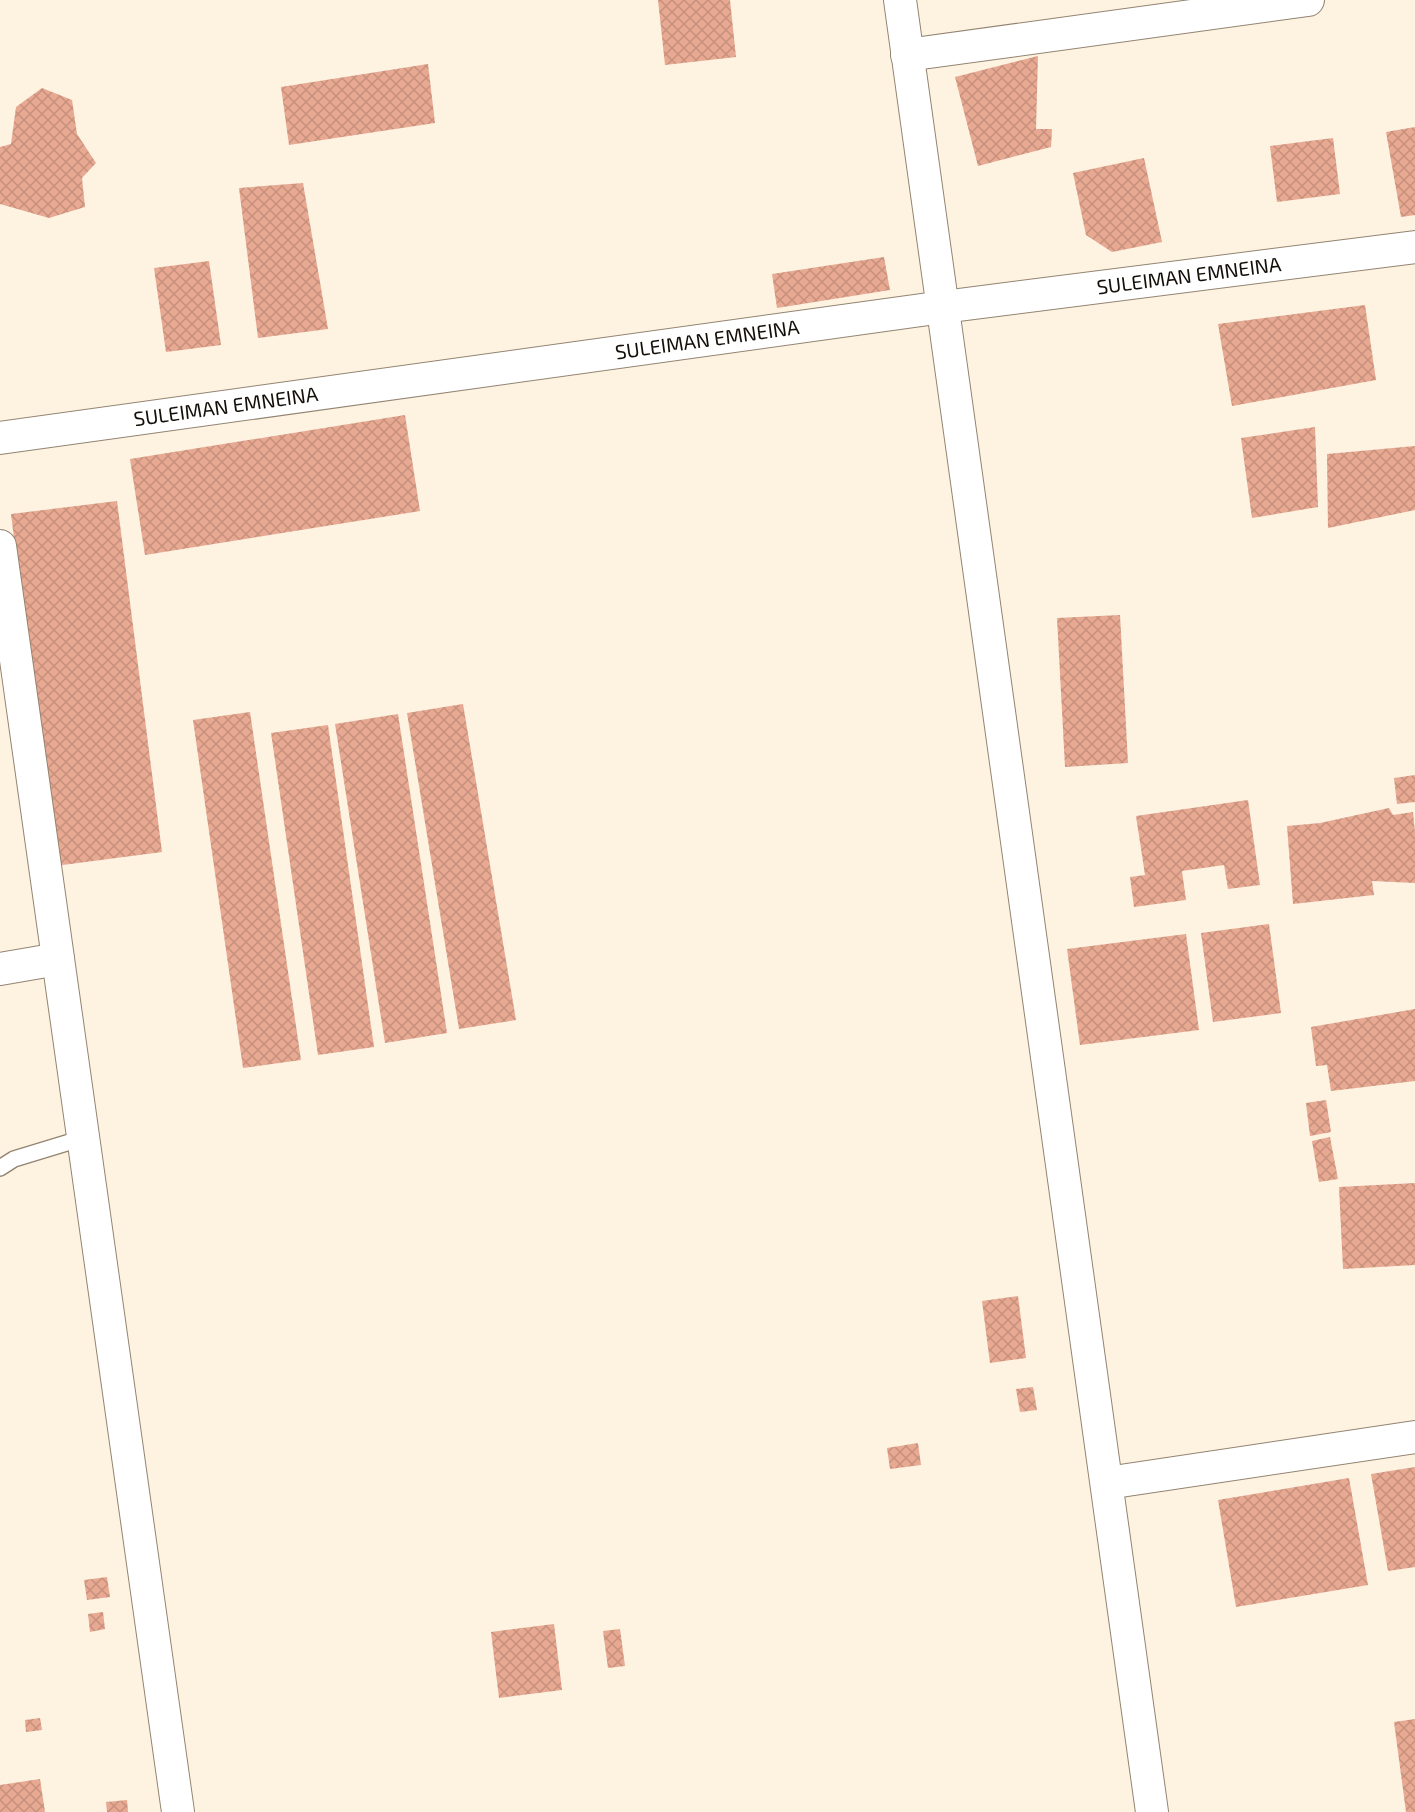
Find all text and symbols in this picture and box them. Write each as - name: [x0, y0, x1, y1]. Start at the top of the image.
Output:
- street label: SULEIMAN EMNEINA: [1095, 251, 1283, 298]
- street label: SULEIMAN EMNEINA: [613, 314, 801, 363]
- street label: SULEIMAN EMNEINA: [132, 381, 320, 430]

